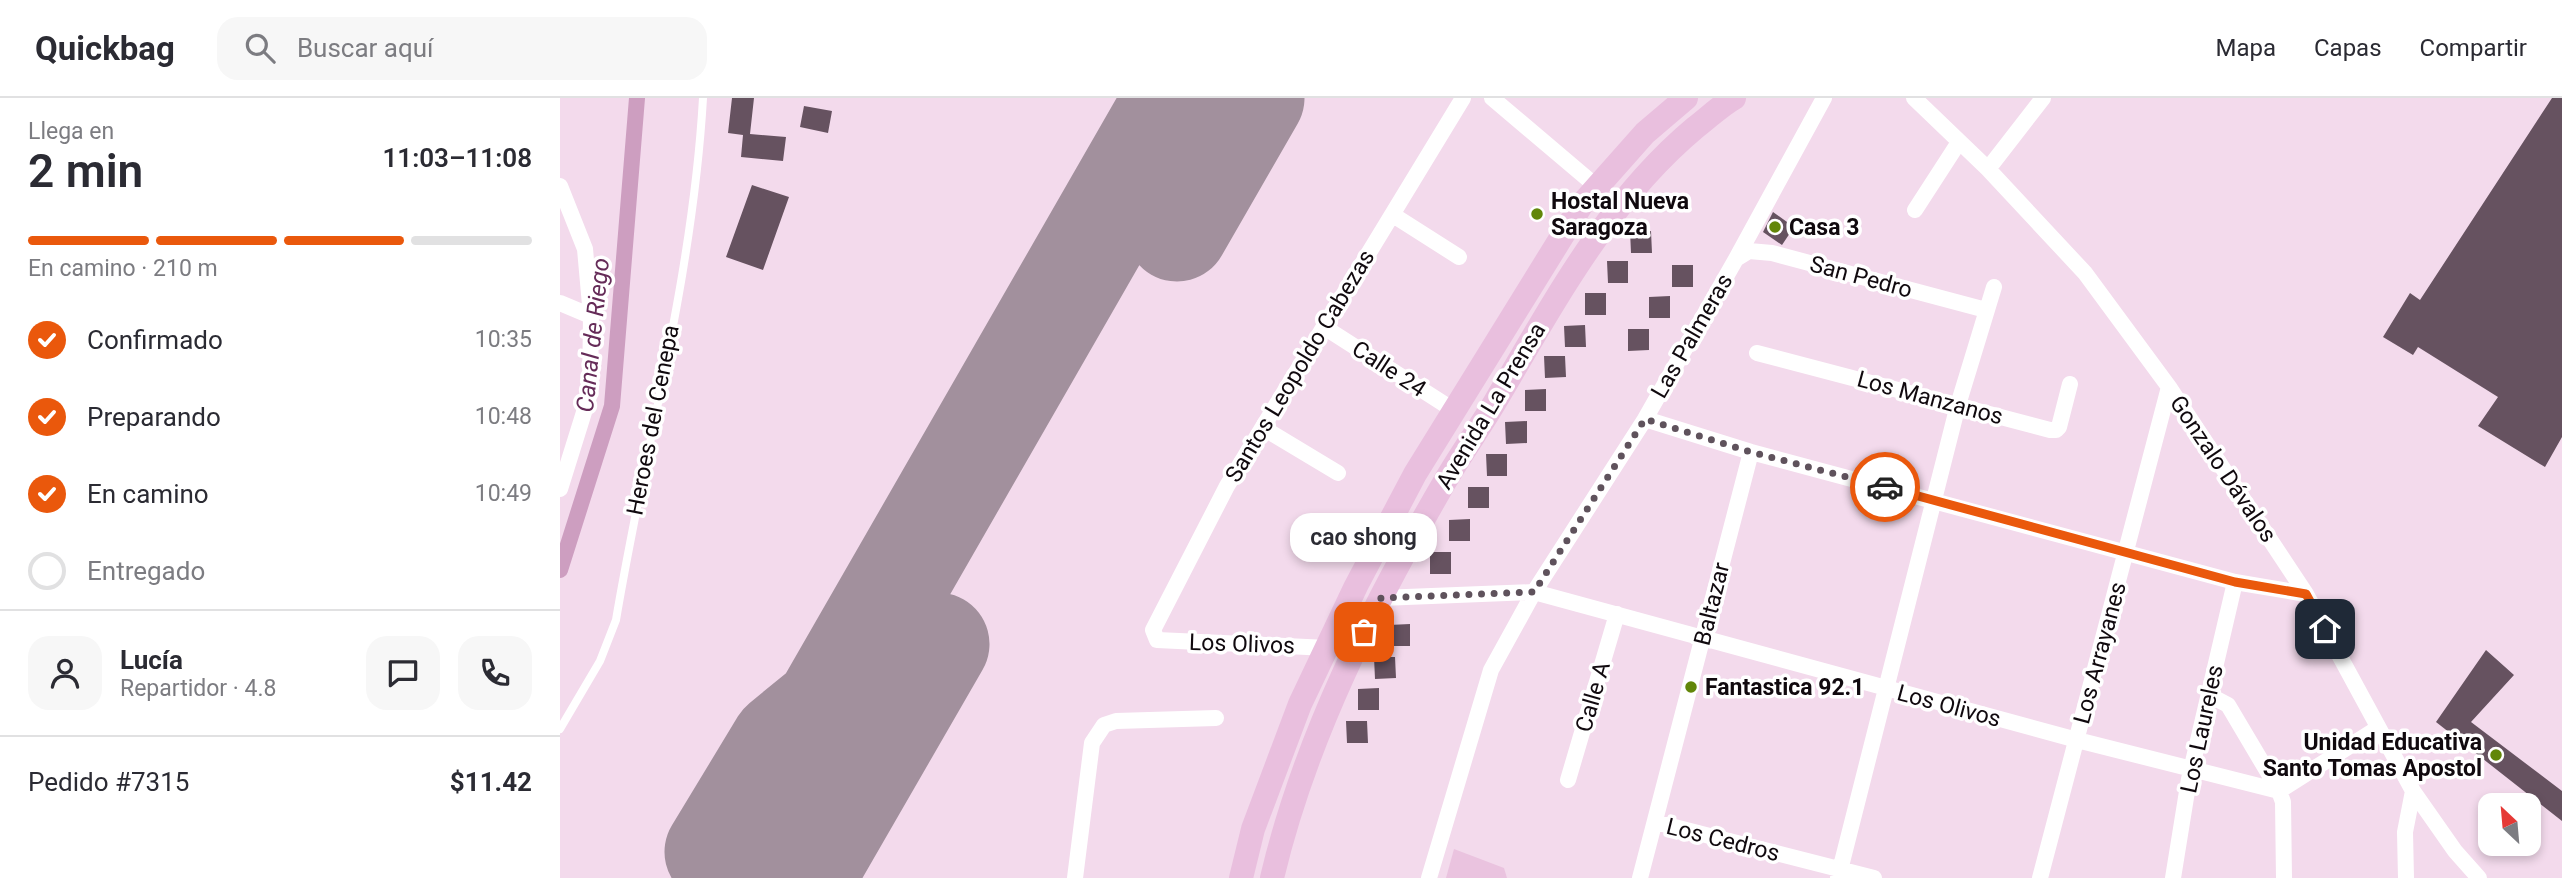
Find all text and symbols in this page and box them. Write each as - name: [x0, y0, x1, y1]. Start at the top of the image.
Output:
- search box: [217, 17, 707, 80]
- text: Quickbag: [35, 29, 175, 68]
- icon: search: [241, 29, 279, 67]
- text: Buscar aquí: [297, 33, 434, 63]
- text: Mapa: [2215, 34, 2276, 62]
- text: Capas: [2314, 34, 2382, 62]
- text: Compartir: [2420, 34, 2527, 62]
- text: Llega en: [28, 118, 114, 145]
- text: 11:03–11:08: [382, 143, 532, 173]
- text: 2 min: [28, 144, 143, 198]
- place label: Hostal Nueva Saragoza: [1551, 188, 1689, 241]
- marker: Hostal Nueva Saragoza: [1529, 206, 1545, 222]
- place label: Casa 3: [1789, 214, 1859, 241]
- marker: Casa 3: [1767, 219, 1783, 235]
- street label: Santos Leopoldo Cabezas: [1220, 245, 1380, 487]
- street label: San Pedro: [1807, 250, 1915, 304]
- text: En camino · 210 m: [28, 255, 218, 282]
- water label: Canal de Riego: [571, 256, 615, 414]
- street label: Las Palmeras: [1646, 269, 1738, 403]
- street label: Avenida La Prensa: [1431, 318, 1551, 494]
- icon: check: [28, 321, 66, 359]
- street label: Heroes del Cenepa: [621, 323, 685, 517]
- text: Confirmado: [87, 325, 223, 355]
- text: 10:35: [475, 326, 532, 353]
- street label: Calle 24: [1347, 335, 1431, 403]
- street label: Los Manzanos: [1854, 366, 2006, 430]
- street label: Gonzalo Dávalos: [2164, 390, 2282, 548]
- icon: check: [28, 398, 66, 436]
- text: Preparando: [87, 402, 221, 432]
- text: 10:48: [475, 403, 532, 430]
- courier: [1850, 452, 1920, 522]
- icon: car: [1866, 468, 1904, 506]
- icon: check: [28, 475, 66, 513]
- text: En camino: [87, 479, 209, 509]
- text: 10:49: [475, 480, 532, 507]
- callout: cao shong: [1290, 513, 1438, 562]
- text: cao shong: [1310, 524, 1417, 551]
- text: Entregado: [87, 556, 205, 586]
- street label: Baltazar: [1689, 560, 1735, 648]
- street label: Los Arrayanes: [2068, 579, 2132, 727]
- pin: [2295, 599, 2355, 659]
- pin: [1334, 602, 1394, 662]
- icon: home: [2306, 610, 2344, 648]
- icon: bag: [1345, 613, 1383, 651]
- street label: Los Olivos: [1189, 629, 1295, 659]
- button: person: [28, 636, 102, 710]
- button: chat: [366, 636, 440, 710]
- button: phone: [458, 636, 532, 710]
- text: Lucía: [120, 645, 183, 675]
- street label: Calle A: [1570, 659, 1616, 735]
- street label: Los Laureles: [2175, 663, 2229, 795]
- place label: Fantastica 92.1: [1705, 674, 1864, 701]
- text: Repartidor · 4.8: [120, 675, 277, 702]
- marker: Fantastica 92.1: [1683, 679, 1699, 695]
- street label: Los Olivos: [1894, 679, 2004, 733]
- place label: Unidad Educativa Santo Tomas Apostol: [2263, 729, 2482, 782]
- marker: Unidad Educativa Santo Tomas Apostol: [2488, 747, 2504, 763]
- text: Pedido #7315: [28, 767, 189, 797]
- text: $11.42: [450, 767, 532, 797]
- north arrow: [2478, 793, 2541, 856]
- map controls: [2478, 793, 2541, 856]
- street label: Los Cedros: [1664, 813, 1782, 867]

